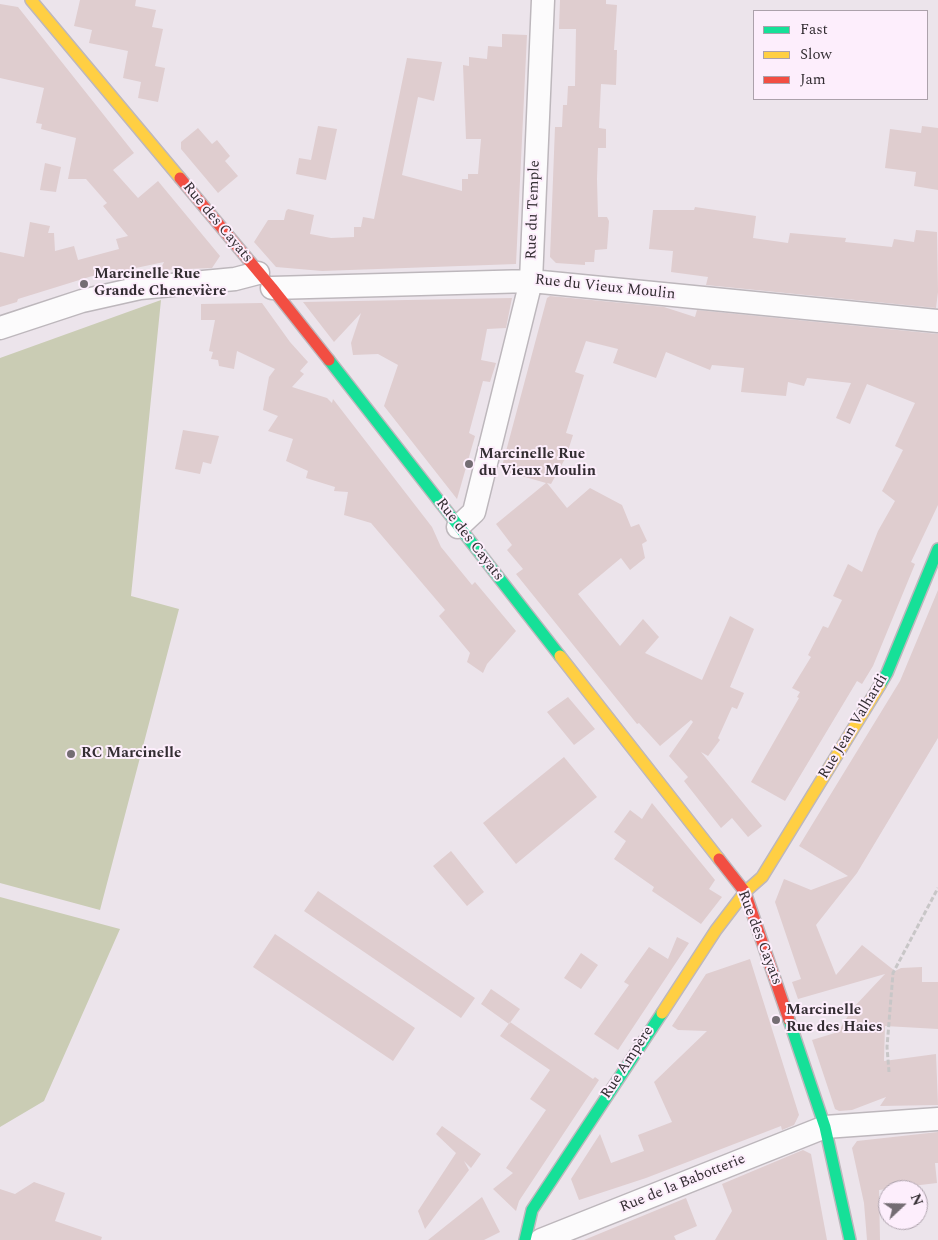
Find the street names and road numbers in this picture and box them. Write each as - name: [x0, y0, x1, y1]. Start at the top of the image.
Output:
- street label: Rue du Temple: [523, 160, 545, 260]
- street label: Rue des Cayats: [178, 179, 256, 267]
- street label: Rue du Vieux Moulin: [534, 272, 676, 304]
- street label: Rue des Cayats: [431, 495, 507, 585]
- street label: Rue Jean Valhardi: [816, 671, 892, 783]
- street label: Rue des Cayats: [733, 888, 785, 988]
- street label: Rue Ampère: [598, 1023, 658, 1103]
- street label: Rue de la Babotterie: [618, 1151, 748, 1217]

